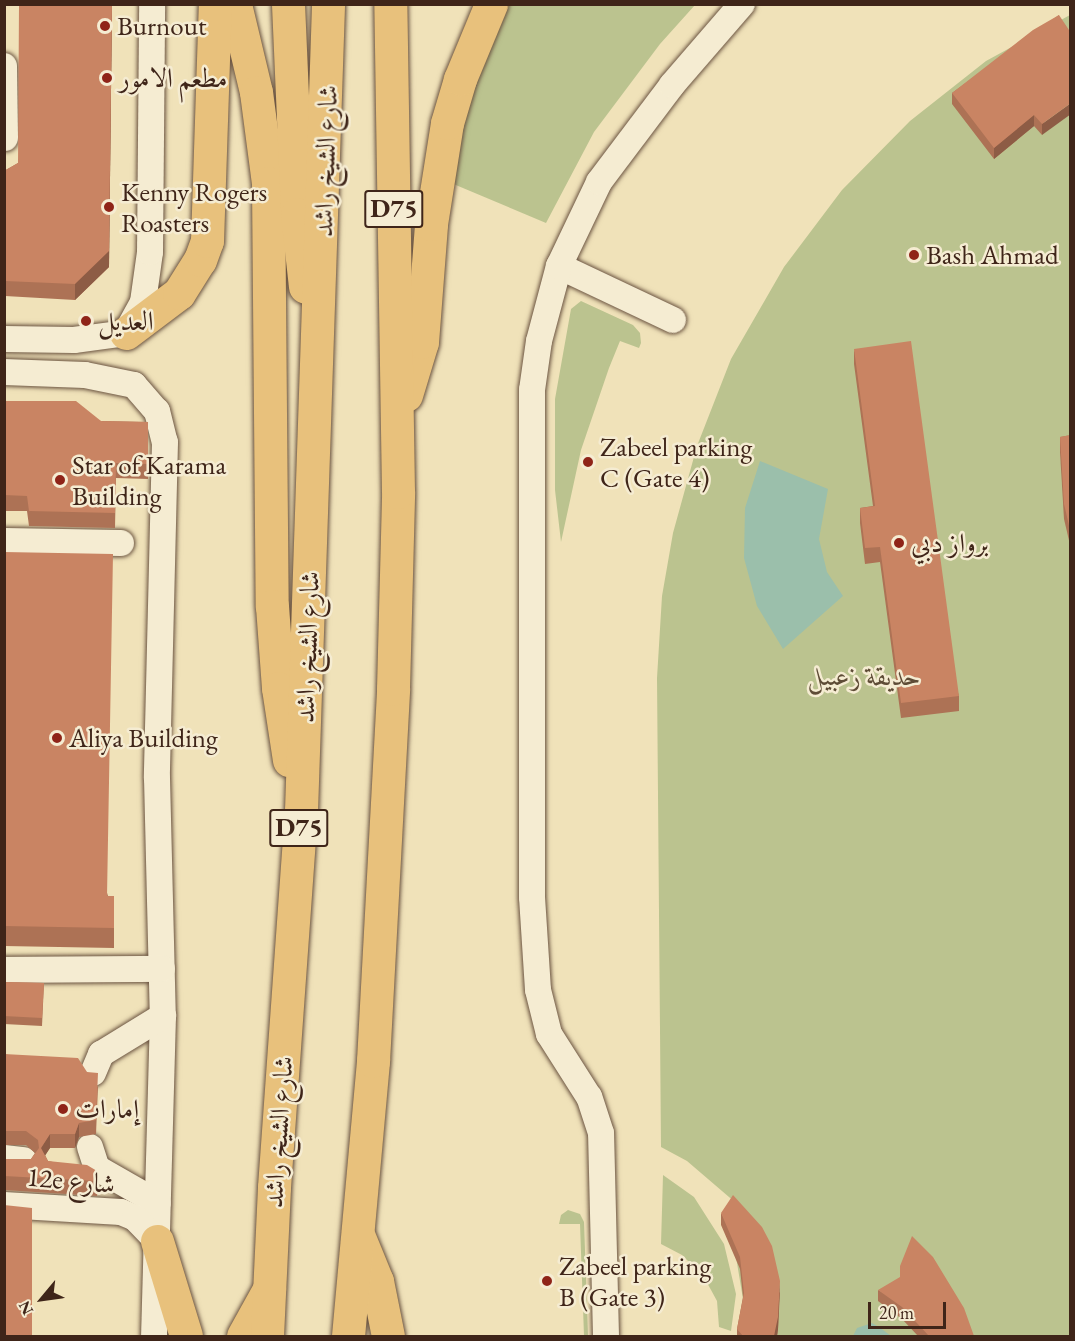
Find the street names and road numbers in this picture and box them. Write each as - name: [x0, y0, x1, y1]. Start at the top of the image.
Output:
- street label: شارع الشيخ راشد: [306, 84, 344, 238]
- road number: D75: [364, 186, 424, 232]
- street label: شارع الشيخ راشد: [288, 570, 326, 724]
- road number: D75: [269, 805, 329, 851]
- street label: شارع الشيخ راشد: [257, 1055, 299, 1209]
- street label: 12e شارع: [25, 1160, 117, 1200]

